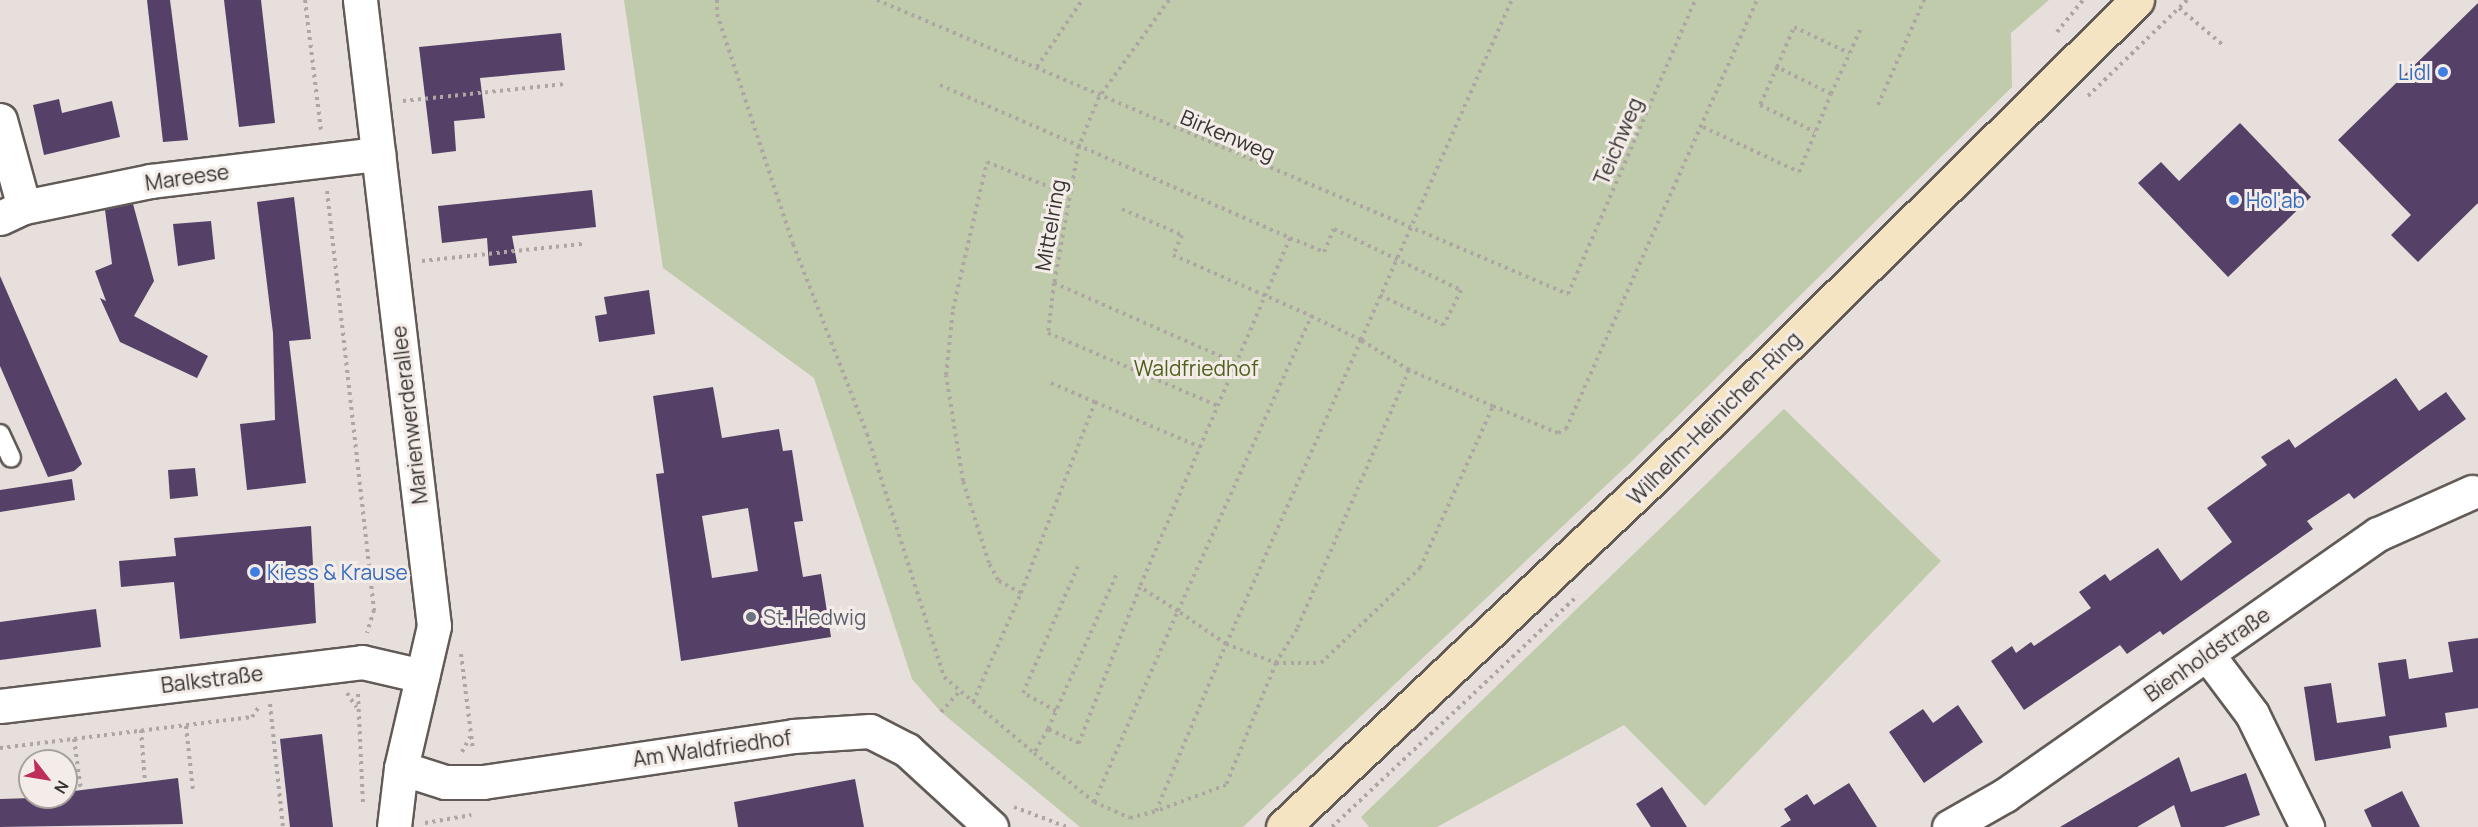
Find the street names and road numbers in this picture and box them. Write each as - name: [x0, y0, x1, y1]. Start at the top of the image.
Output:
- street label: Teichweg: [1588, 93, 1648, 189]
- street label: Birkenweg: [1177, 104, 1279, 166]
- street label: Mareese: [143, 159, 231, 195]
- street label: Mittelring: [1030, 177, 1070, 273]
- street label: Marienwerderallee: [386, 324, 432, 506]
- street label: Wilhelm-Heinichen-Ring: [1622, 326, 1806, 510]
- street label: Bienholdstraße: [2139, 601, 2275, 707]
- street label: Balkstraße: [159, 660, 265, 698]
- street label: Am Waldfriedhof: [631, 724, 793, 772]

